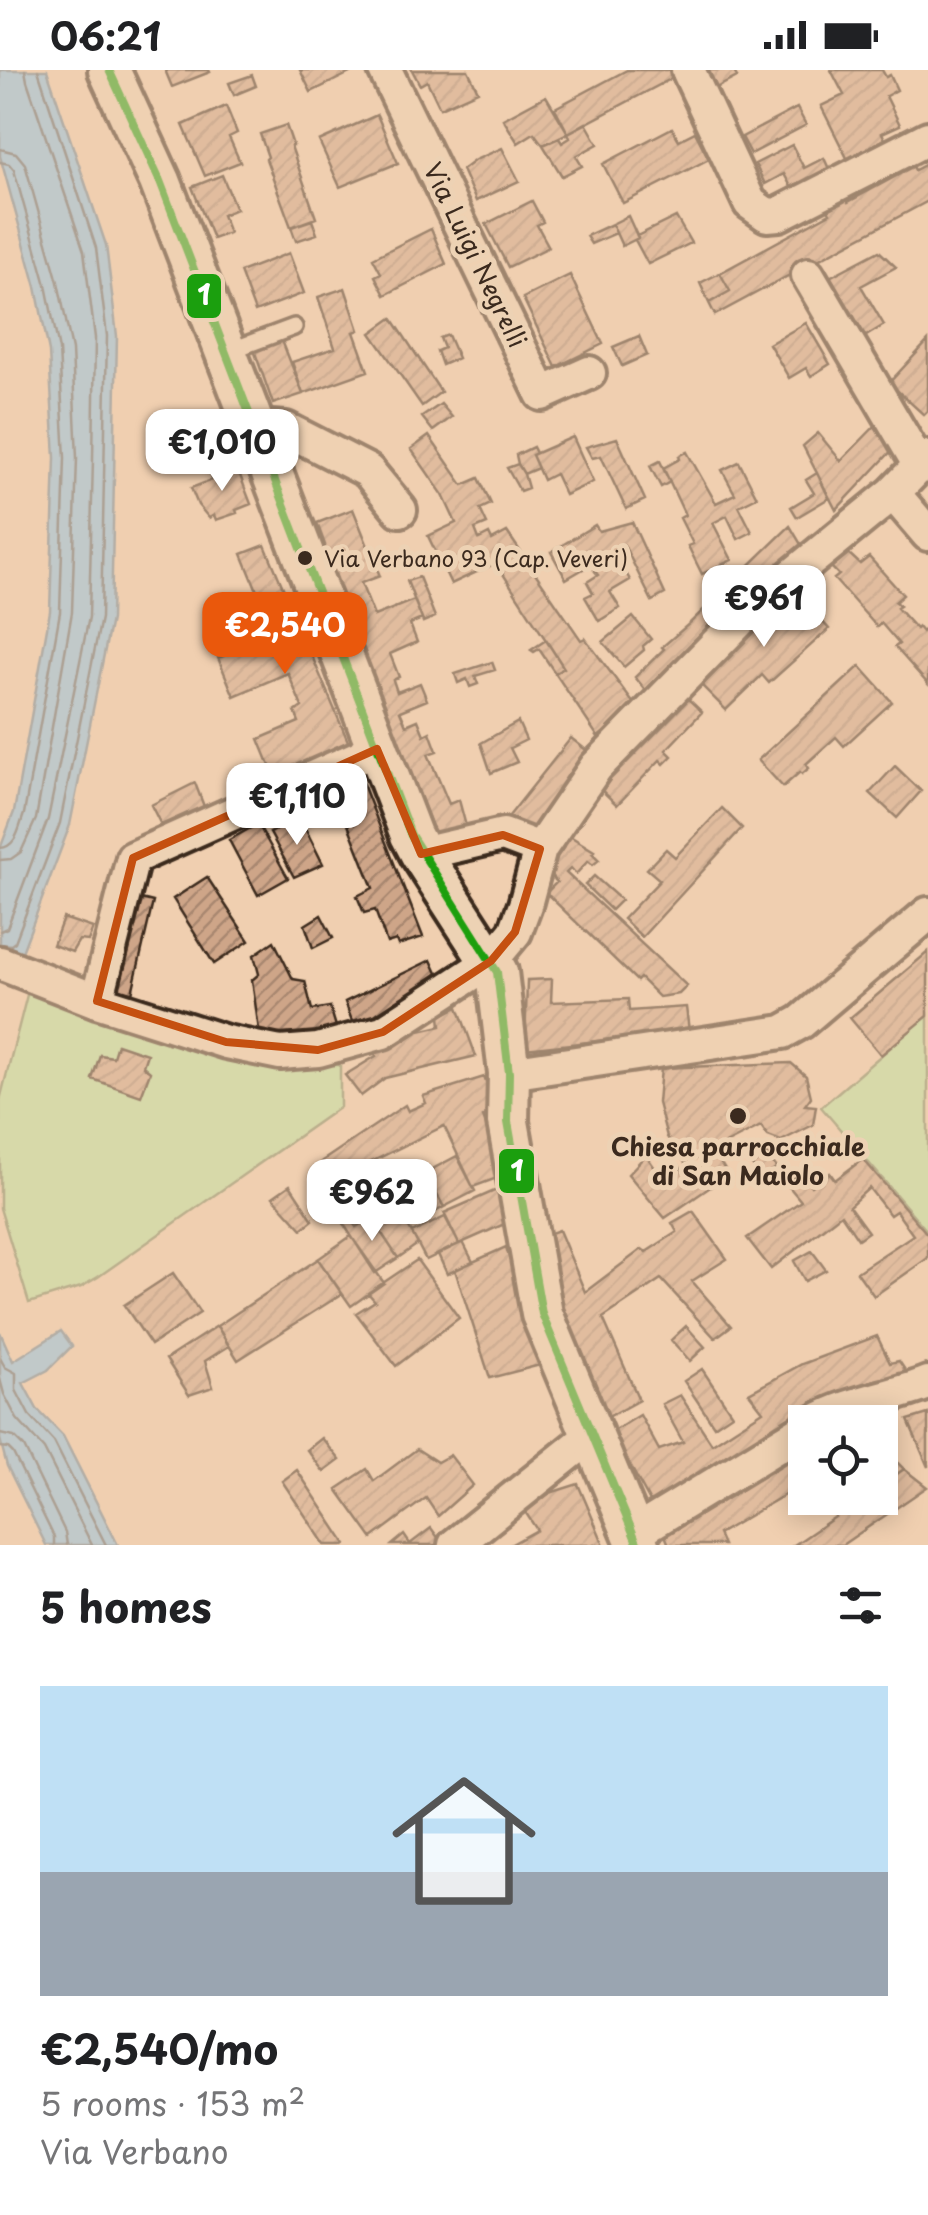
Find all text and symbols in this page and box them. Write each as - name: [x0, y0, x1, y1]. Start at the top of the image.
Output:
- text: 06:21: [50, 7, 161, 64]
- street label: Via Luigi Negrelli: [415, 156, 537, 354]
- line badge: 1: [185, 272, 223, 320]
- text: 1: [197, 272, 211, 315]
- pin: €1,010: [141, 409, 303, 494]
- text: €1,010: [168, 417, 276, 465]
- place label: Via Verbano 93 (Cap. Veveri): [324, 541, 628, 574]
- marker: Via Verbano 93 (Cap. Veveri): [295, 548, 315, 568]
- pin: €961: [705, 565, 823, 650]
- text: €961: [724, 573, 804, 621]
- pin: €2,540: [204, 592, 366, 677]
- text: €2,540: [224, 600, 346, 648]
- pin: €1,110: [216, 763, 378, 848]
- text: €1,110: [248, 771, 346, 819]
- marker: Chiesa parrocchiale di San Maiolo: [727, 1105, 749, 1127]
- place label: Chiesa parrocchiale di San Maiolo: [611, 1127, 865, 1194]
- line badge: 1: [497, 1147, 536, 1195]
- text: 1: [510, 1148, 524, 1191]
- pin: €962: [313, 1159, 431, 1244]
- text: €962: [329, 1167, 415, 1215]
- map controls: [788, 1405, 898, 1515]
- button: locate: [788, 1405, 898, 1515]
- text: 5 homes: [40, 1574, 212, 1637]
- icon: filters: [833, 1578, 888, 1633]
- icon: home: [374, 1751, 554, 1931]
- text: €2,540/mo: [40, 2016, 278, 2079]
- text: 5 rooms · 153 m²: [40, 2079, 305, 2127]
- text: Via Verbano: [40, 2127, 229, 2175]

